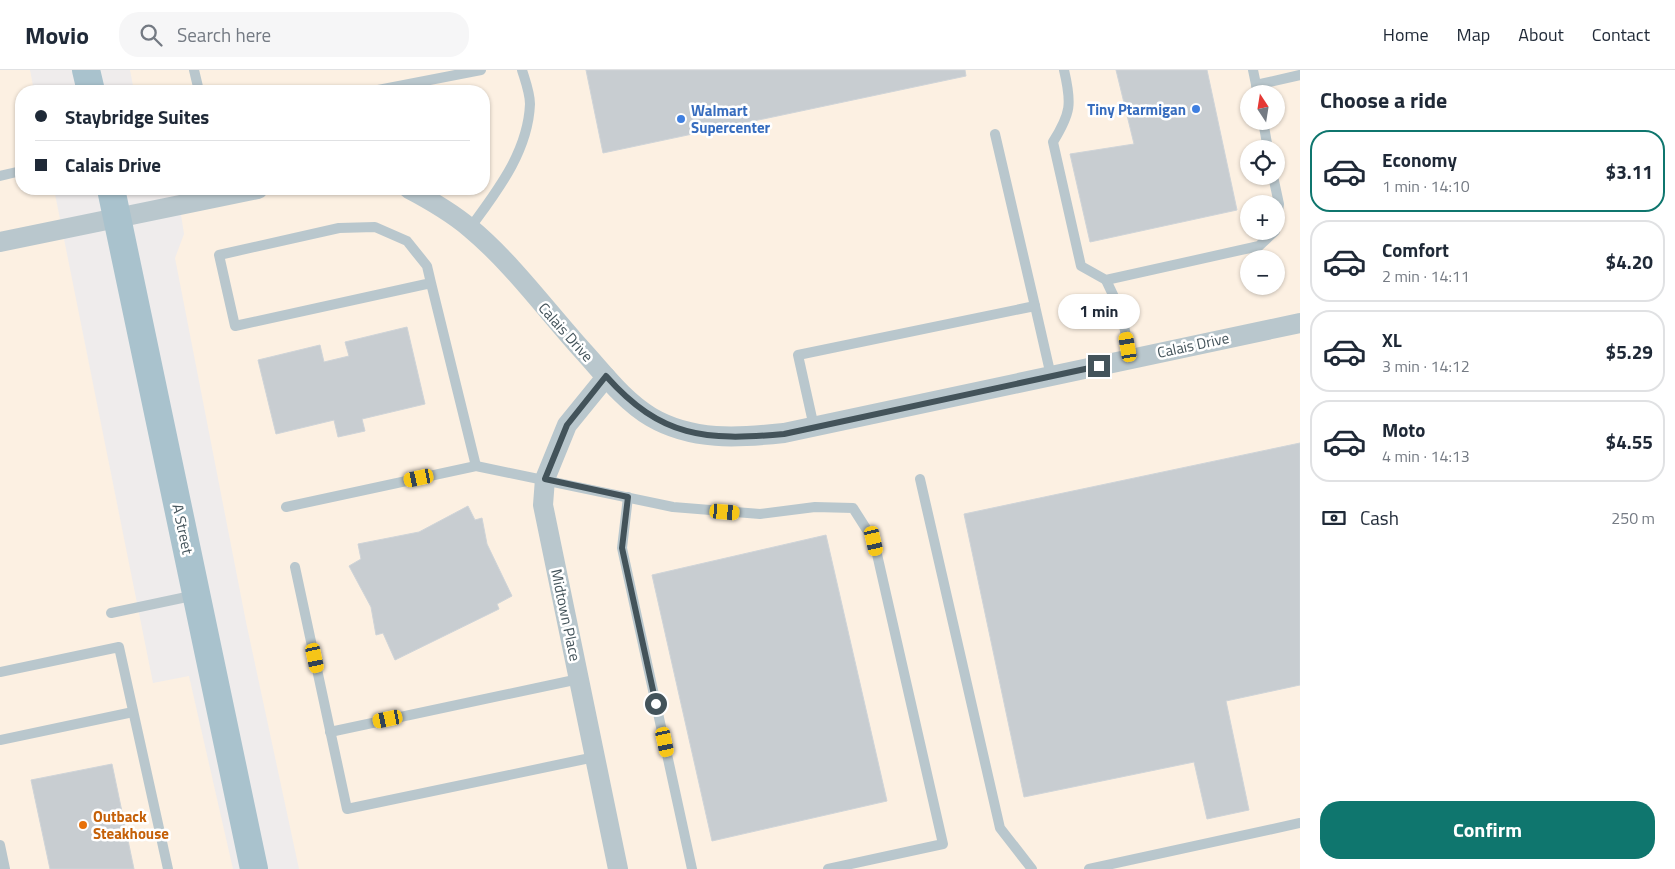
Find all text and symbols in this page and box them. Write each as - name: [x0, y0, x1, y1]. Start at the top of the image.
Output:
- search box: [119, 12, 469, 57]
- text: Movio: [25, 17, 89, 53]
- text: Search here: [177, 20, 271, 49]
- icon: search: [137, 21, 165, 49]
- text: Home: [1383, 21, 1429, 48]
- text: Map: [1457, 21, 1490, 48]
- text: About: [1518, 21, 1564, 48]
- text: Contact: [1592, 21, 1650, 48]
- text: Choose a ride: [1320, 83, 1447, 117]
- north arrow: [1240, 85, 1285, 130]
- map controls: [1240, 85, 1285, 295]
- place label: Tiny Ptarmigan: [1087, 98, 1186, 121]
- place label: Walmart Supercenter: [691, 99, 771, 139]
- text: Staybridge Suites: [65, 102, 209, 131]
- marker: Tiny Ptarmigan: [1190, 103, 1202, 115]
- marker: Walmart Supercenter: [675, 113, 687, 125]
- button: locate: [1240, 140, 1285, 185]
- text: Economy: [1382, 145, 1457, 174]
- icon: car: [1322, 149, 1367, 194]
- text: Calais Drive: [65, 150, 161, 179]
- text: $3.11: [1606, 157, 1653, 186]
- text: 1 min · 14:10: [1382, 174, 1470, 198]
- button: +: [1240, 195, 1285, 240]
- text: Comfort: [1382, 235, 1449, 264]
- icon: car: [1322, 239, 1367, 284]
- text: $4.20: [1606, 247, 1653, 276]
- button: −: [1240, 250, 1285, 295]
- text: 2 min · 14:11: [1382, 264, 1470, 288]
- callout: 1 min: [1058, 294, 1140, 328]
- street label: Calais Drive: [533, 297, 599, 367]
- text: 1 min: [1080, 299, 1118, 323]
- text: XL: [1382, 325, 1402, 354]
- street label: Calais Drive: [1155, 326, 1231, 364]
- icon: car: [1322, 329, 1367, 374]
- car: [1118, 331, 1137, 363]
- text: $5.29: [1606, 337, 1653, 366]
- text: 3 min · 14:12: [1382, 354, 1470, 378]
- route end: [1088, 355, 1110, 377]
- text: Moto: [1382, 415, 1425, 444]
- icon: car: [1322, 419, 1367, 464]
- text: $4.55: [1606, 427, 1653, 456]
- text: 4 min · 14:13: [1382, 444, 1470, 468]
- car: [402, 468, 435, 488]
- street label: A Street: [166, 502, 200, 557]
- car: [709, 503, 740, 521]
- text: Cash: [1360, 503, 1399, 532]
- icon: cash: [1320, 504, 1348, 532]
- text: 250 m: [1611, 506, 1655, 530]
- car: [863, 525, 884, 557]
- street label: Midtown Place: [545, 567, 587, 663]
- car: [304, 642, 325, 674]
- route start: [645, 693, 667, 715]
- car: [371, 709, 404, 729]
- car: [654, 726, 675, 758]
- button: Confirm: [1320, 801, 1655, 859]
- place label: Outback Steakhouse: [93, 805, 169, 845]
- marker: Outback Steakhouse: [77, 819, 89, 831]

